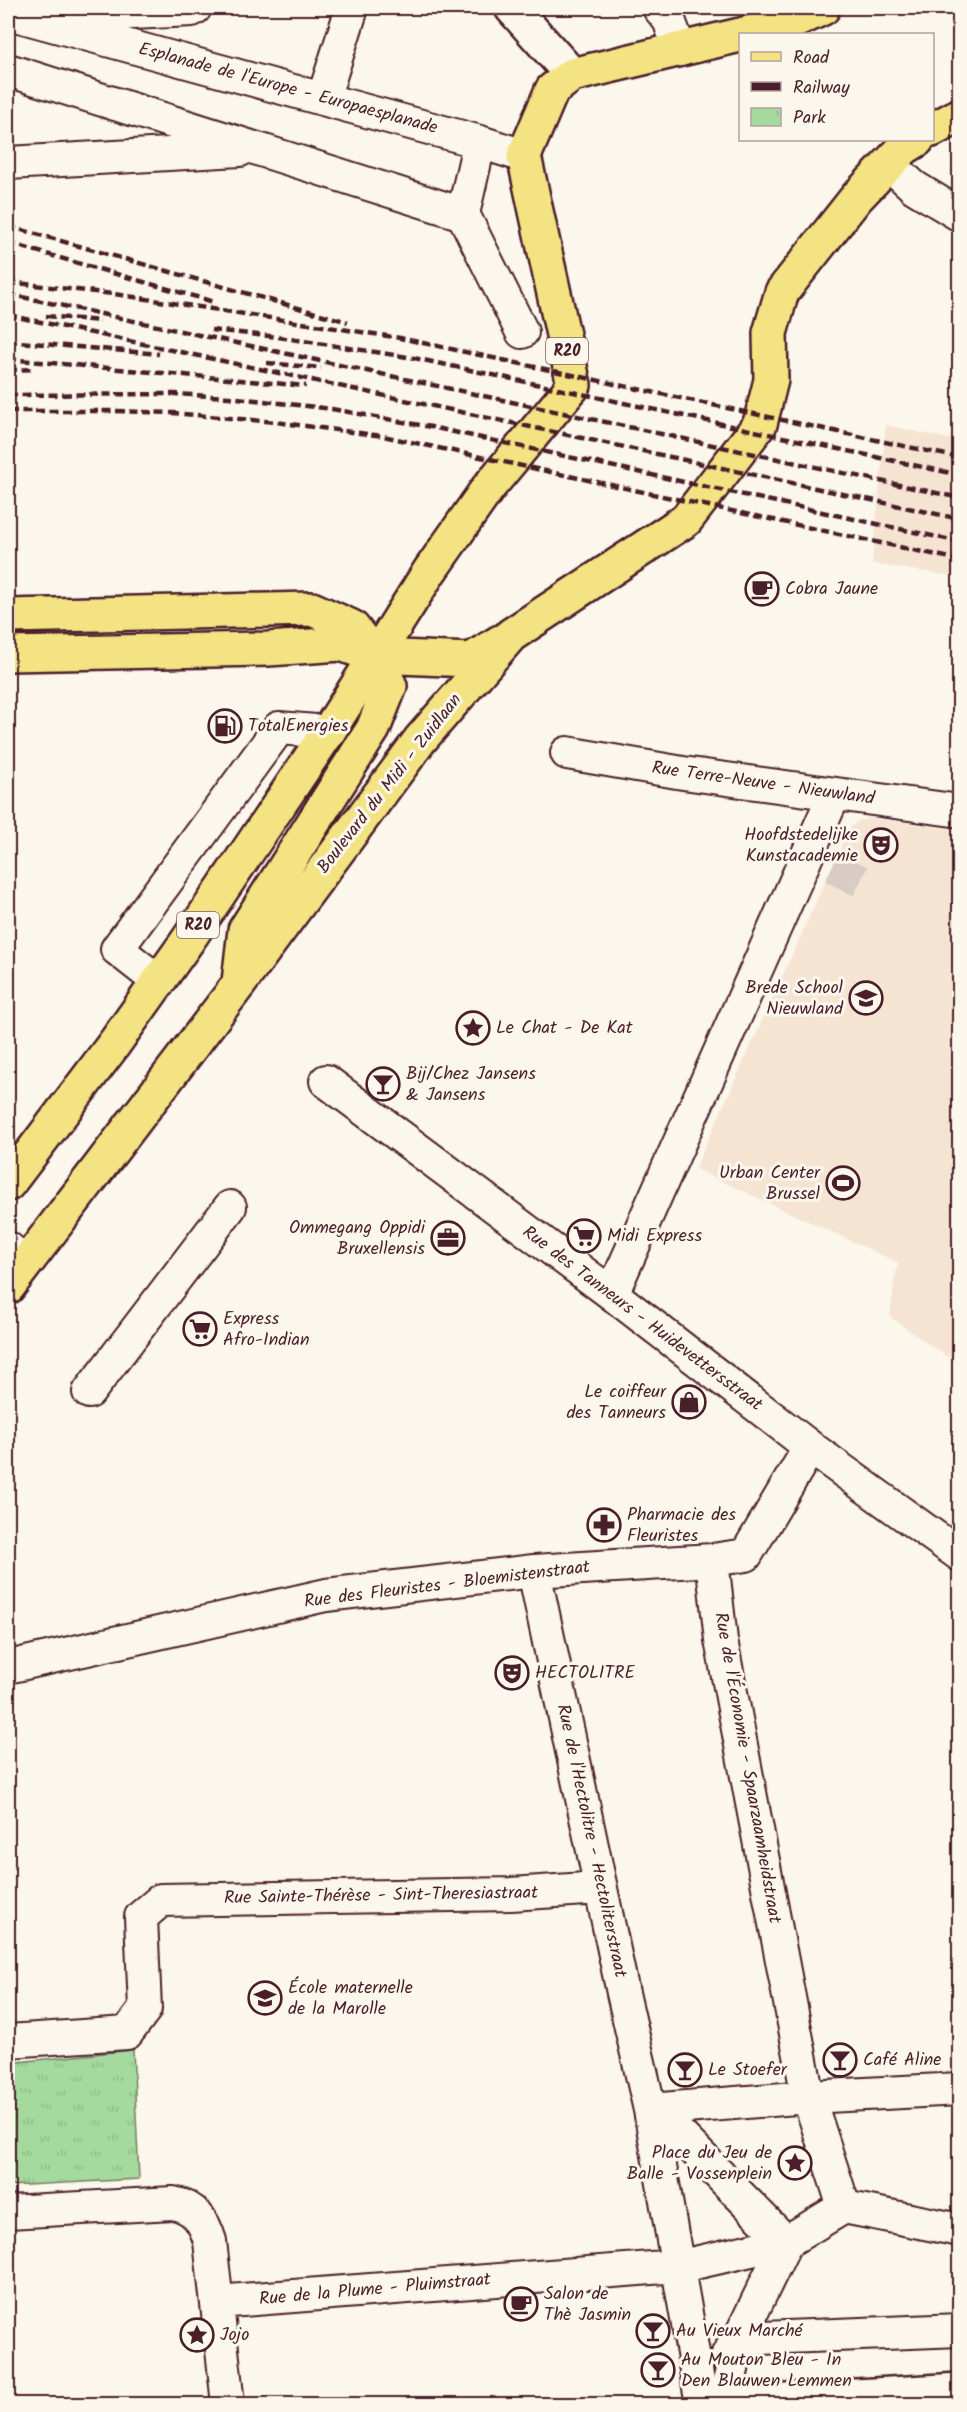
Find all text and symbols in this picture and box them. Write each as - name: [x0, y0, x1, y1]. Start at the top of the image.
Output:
- legend: [739, 33, 934, 141]
- street label: Esplanade de l'Europe - Europaesplanade: [135, 35, 441, 143]
- text: Road: [793, 44, 830, 73]
- text: Railway: [793, 74, 850, 103]
- text: Park: [793, 104, 826, 133]
- road number: R20: [546, 338, 588, 364]
- cafe icon: Cobra Jaune: [744, 571, 780, 607]
- place label: Cobra Jaune: [785, 575, 878, 604]
- street label: Boulevard du Midi - Zuidlaan: [310, 687, 470, 881]
- fuel station icon: TotalEnergies: [207, 708, 243, 744]
- place label: TotalEnergies: [248, 712, 349, 741]
- street label: Rue Terre-Neuve - Nieuwland: [650, 754, 877, 814]
- place label: Hoofdstedelijke Kunstacademie: [744, 821, 858, 871]
- theatre icon: Hoofdstedelijke Kunstacademie: [863, 827, 899, 863]
- road number: R20: [177, 912, 219, 938]
- place label: Brede School Nieuwland: [745, 974, 844, 1024]
- school or university icon: Brede School Nieuwland: [848, 980, 884, 1016]
- place icon: Le Chat - De Kat: [455, 1010, 491, 1046]
- place label: Le Chat - De Kat: [496, 1014, 634, 1043]
- place label: Bij/Chez Jansens & Jansens: [406, 1060, 536, 1110]
- bar icon: Bij/Chez Jansens & Jansens: [365, 1066, 401, 1102]
- place label: Urban Center Brussel: [719, 1159, 821, 1209]
- sports icon: Urban Center Brussel: [825, 1165, 861, 1201]
- place label: Ommegang Oppidi Bruxellensis: [289, 1214, 426, 1264]
- supermarket icon: Midi Express: [566, 1218, 602, 1254]
- street label: Rue des Tanneurs - Huidevettersstraat: [516, 1219, 769, 1420]
- office icon: Ommegang Oppidi Bruxellensis: [430, 1220, 466, 1256]
- place label: Midi Express: [607, 1222, 703, 1251]
- place label: Express Afro-Indian: [223, 1305, 310, 1355]
- supermarket icon: Express Afro-Indian: [182, 1311, 218, 1347]
- place label: Le coiffeur des Tanneurs: [566, 1378, 667, 1428]
- shop icon: Le coiffeur des Tanneurs: [671, 1384, 707, 1420]
- place label: Pharmacie des Fleuristes: [627, 1501, 736, 1551]
- pharmacy icon: Pharmacie des Fleuristes: [586, 1507, 622, 1543]
- street label: Rue des Fleuristes - Bloemistenstraat: [302, 1553, 593, 1617]
- street label: Rue de l'Économie - Spaarzaamheidstraat: [705, 1610, 789, 1927]
- theatre icon: HECTOLITRE: [494, 1655, 530, 1691]
- place label: HECTOLITRE: [535, 1659, 636, 1688]
- street label: Rue de l'Hectolitre - Hectoliterstraat: [548, 1702, 634, 1981]
- street label: Rue Sainte-Thérèse - Sint-Theresiastraat: [224, 1879, 539, 1913]
- place label: École maternelle de la Marolle: [288, 1974, 413, 2024]
- school or university icon: École maternelle de la Marolle: [247, 1980, 283, 2016]
- bar icon: Café Aline: [822, 2042, 858, 2078]
- place label: Café Aline: [863, 2046, 941, 2075]
- bar icon: Le Stoefer: [667, 2052, 703, 2088]
- place label: Le Stoefer: [708, 2056, 788, 2085]
- place label: Place du Jeu de Balle - Vossenplein: [627, 2139, 772, 2189]
- place icon: Place du Jeu de Balle - Vossenplein: [777, 2145, 813, 2181]
- street label: Rue de la Plume - Pluimstraat: [258, 2265, 493, 2315]
- place label: Salon de Thè Jasmin: [544, 2280, 631, 2330]
- cafe icon: Salon de Thè Jasmin: [503, 2286, 539, 2322]
- bar icon: Au Vieux Marché: [635, 2313, 671, 2349]
- place icon: Jojo: [179, 2317, 215, 2353]
- place label: Au Vieux Marché: [676, 2317, 804, 2346]
- place label: Jojo: [220, 2321, 249, 2350]
- place label: Au Mouton Bleu - In Den Blauwen Lemmen: [681, 2346, 852, 2396]
- bar icon: Au Mouton Bleu - In Den Blauwen Lemmen: [640, 2352, 676, 2388]

